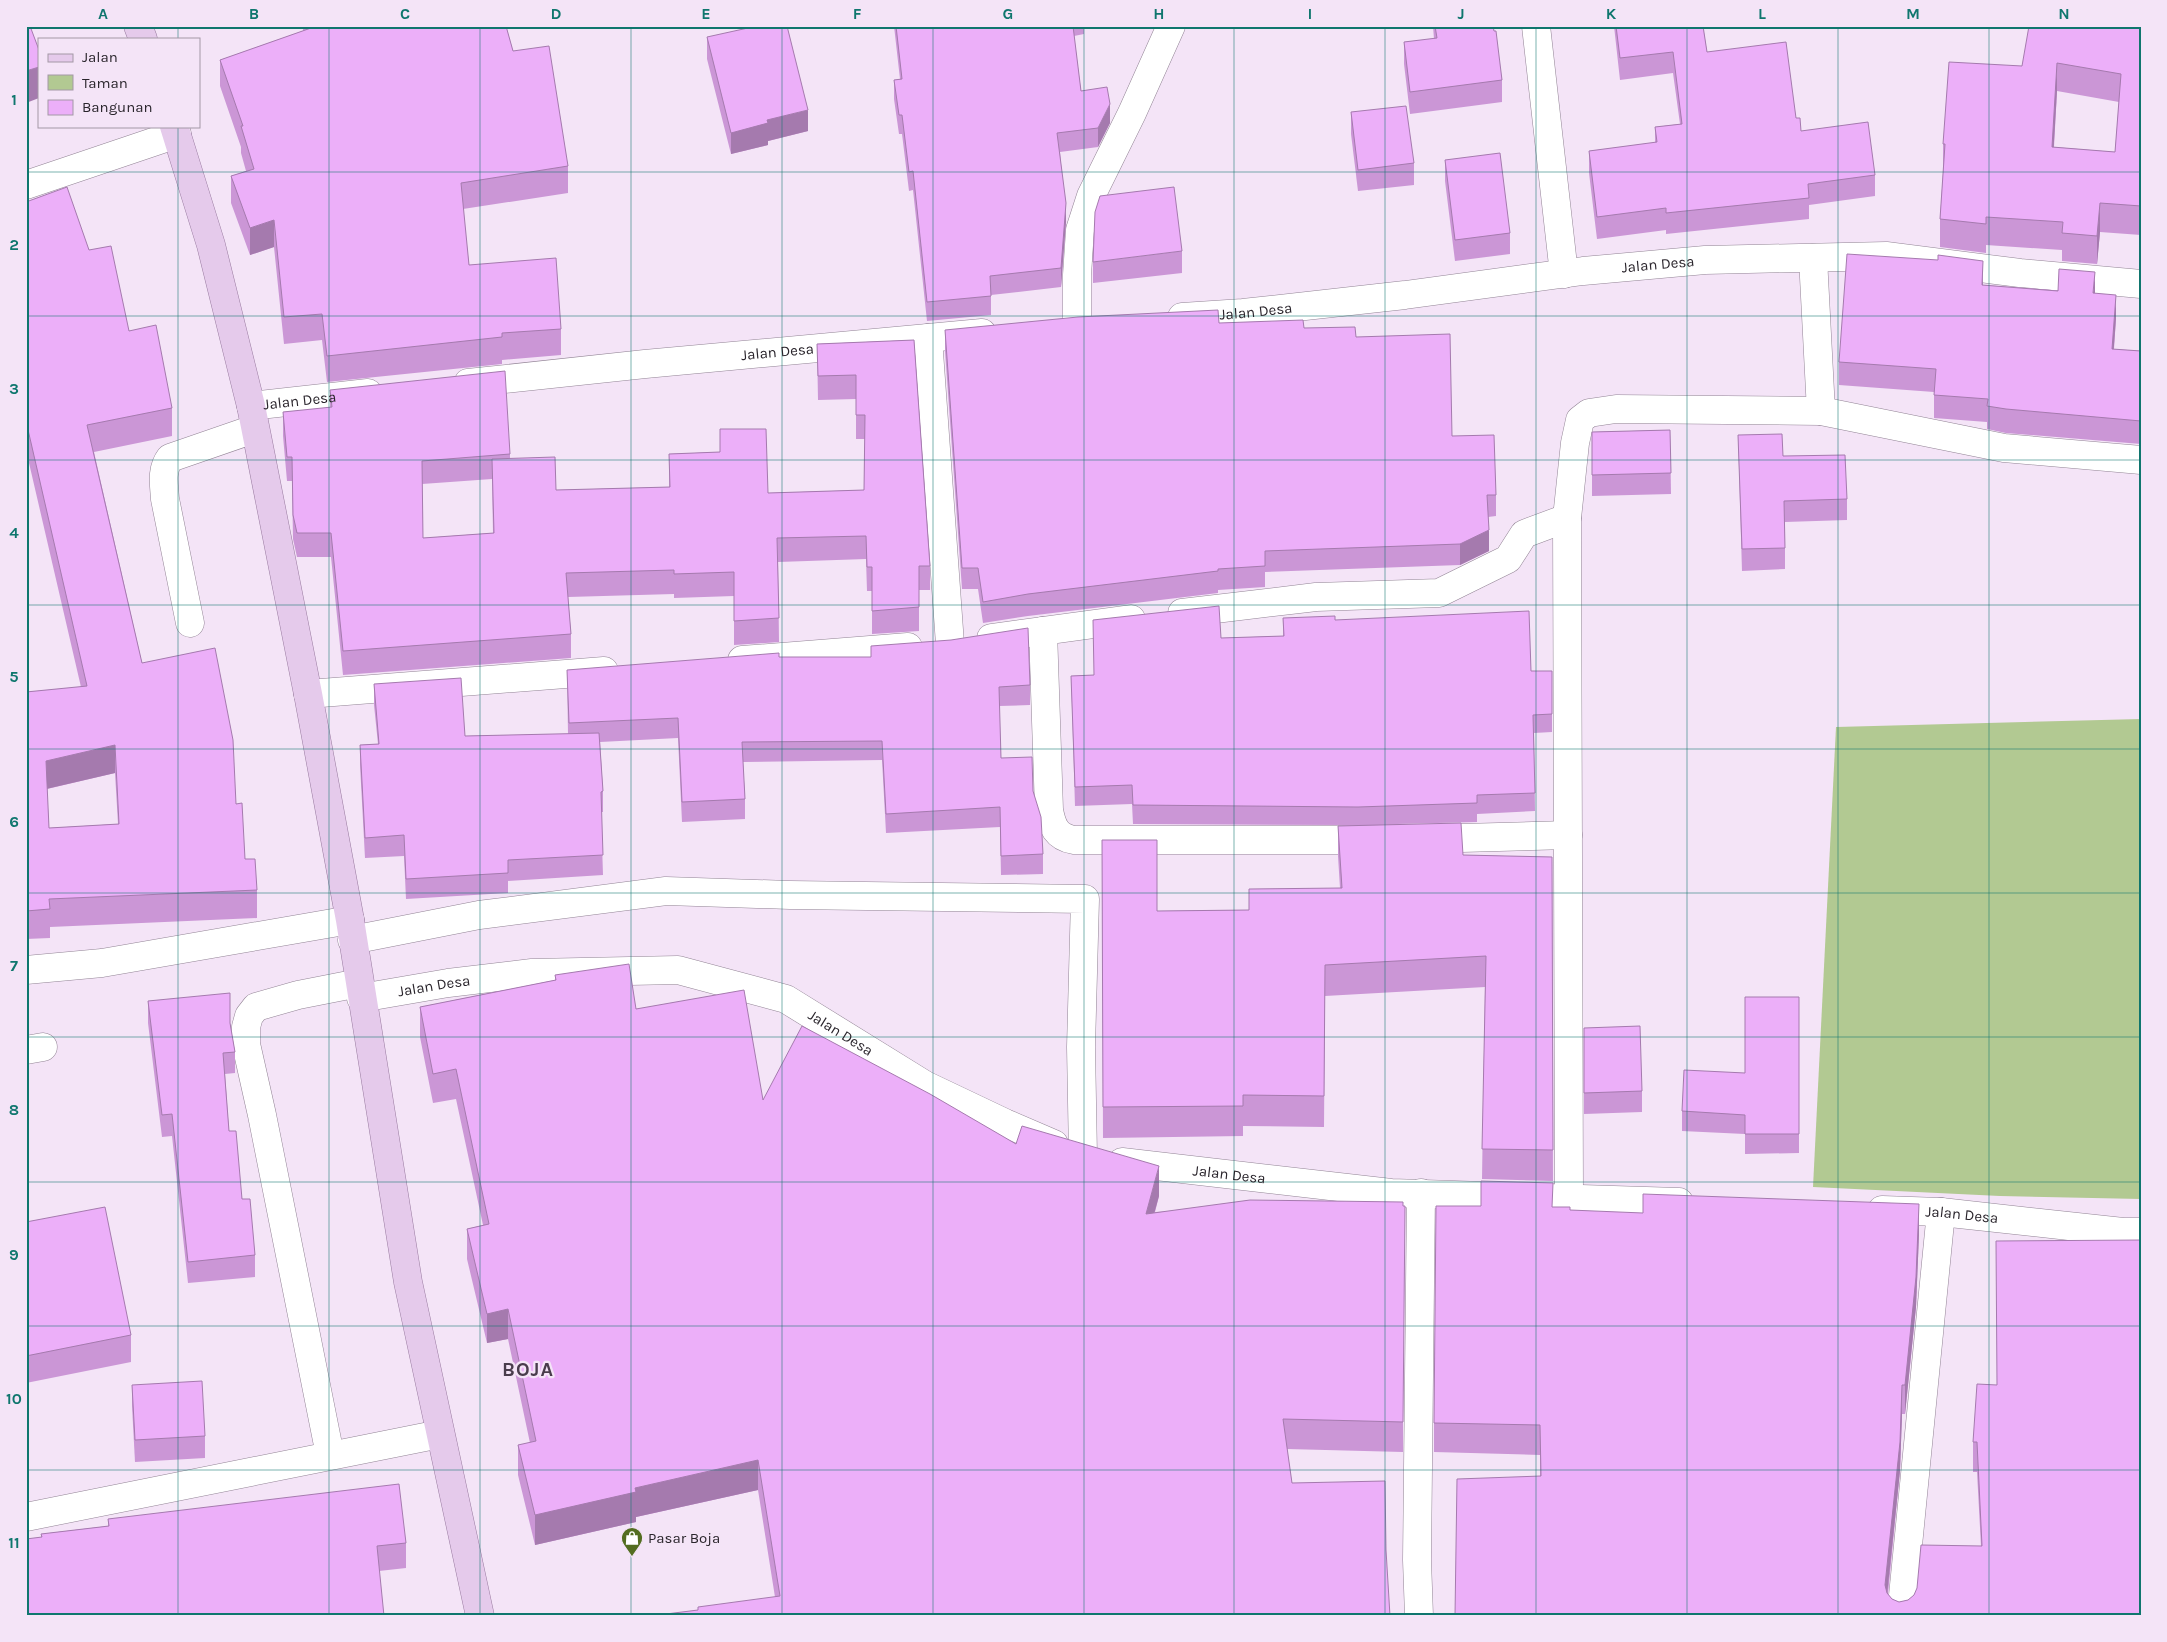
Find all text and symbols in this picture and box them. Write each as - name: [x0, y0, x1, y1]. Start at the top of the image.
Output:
- text: A: [98, 4, 108, 23]
- text: B: [249, 4, 259, 23]
- text: C: [400, 4, 410, 23]
- text: D: [551, 4, 562, 23]
- text: E: [701, 4, 711, 23]
- text: F: [853, 4, 862, 23]
- text: G: [1003, 4, 1013, 23]
- text: H: [1153, 4, 1165, 23]
- text: I: [1308, 4, 1312, 23]
- text: J: [1457, 4, 1465, 23]
- text: K: [1606, 4, 1617, 23]
- text: L: [1758, 4, 1766, 23]
- text: M: [1906, 4, 1920, 23]
- text: N: [2058, 4, 2070, 23]
- legend: [38, 38, 200, 128]
- text: Jalan: [82, 48, 118, 66]
- text: Taman: [82, 74, 128, 92]
- text: 1: [11, 90, 17, 109]
- text: Bangunan: [82, 98, 153, 116]
- text: 2: [9, 235, 19, 254]
- street label: Jalan Desa: [1621, 252, 1695, 276]
- street label: Jalan Desa: [1219, 299, 1293, 324]
- street label: Jalan Desa: [740, 340, 815, 364]
- text: 3: [9, 379, 19, 398]
- street label: Jalan Desa: [262, 388, 337, 414]
- text: 4: [9, 523, 19, 542]
- text: 5: [9, 667, 19, 686]
- text: 6: [9, 812, 19, 831]
- text: 7: [10, 956, 18, 975]
- street label: Jalan Desa: [396, 971, 471, 1001]
- street label: Jalan Desa: [805, 1006, 877, 1060]
- text: 8: [9, 1100, 19, 1119]
- street label: Jalan Desa: [1192, 1161, 1267, 1187]
- street label: Jalan Desa: [1925, 1202, 1999, 1227]
- text: 9: [9, 1245, 19, 1264]
- district label: BOJA: [502, 1358, 554, 1381]
- text: 10: [6, 1389, 22, 1408]
- shop icon: Pasar Boja: [620, 1526, 644, 1557]
- place label: Pasar Boja: [648, 1529, 720, 1547]
- text: 11: [8, 1533, 20, 1552]

